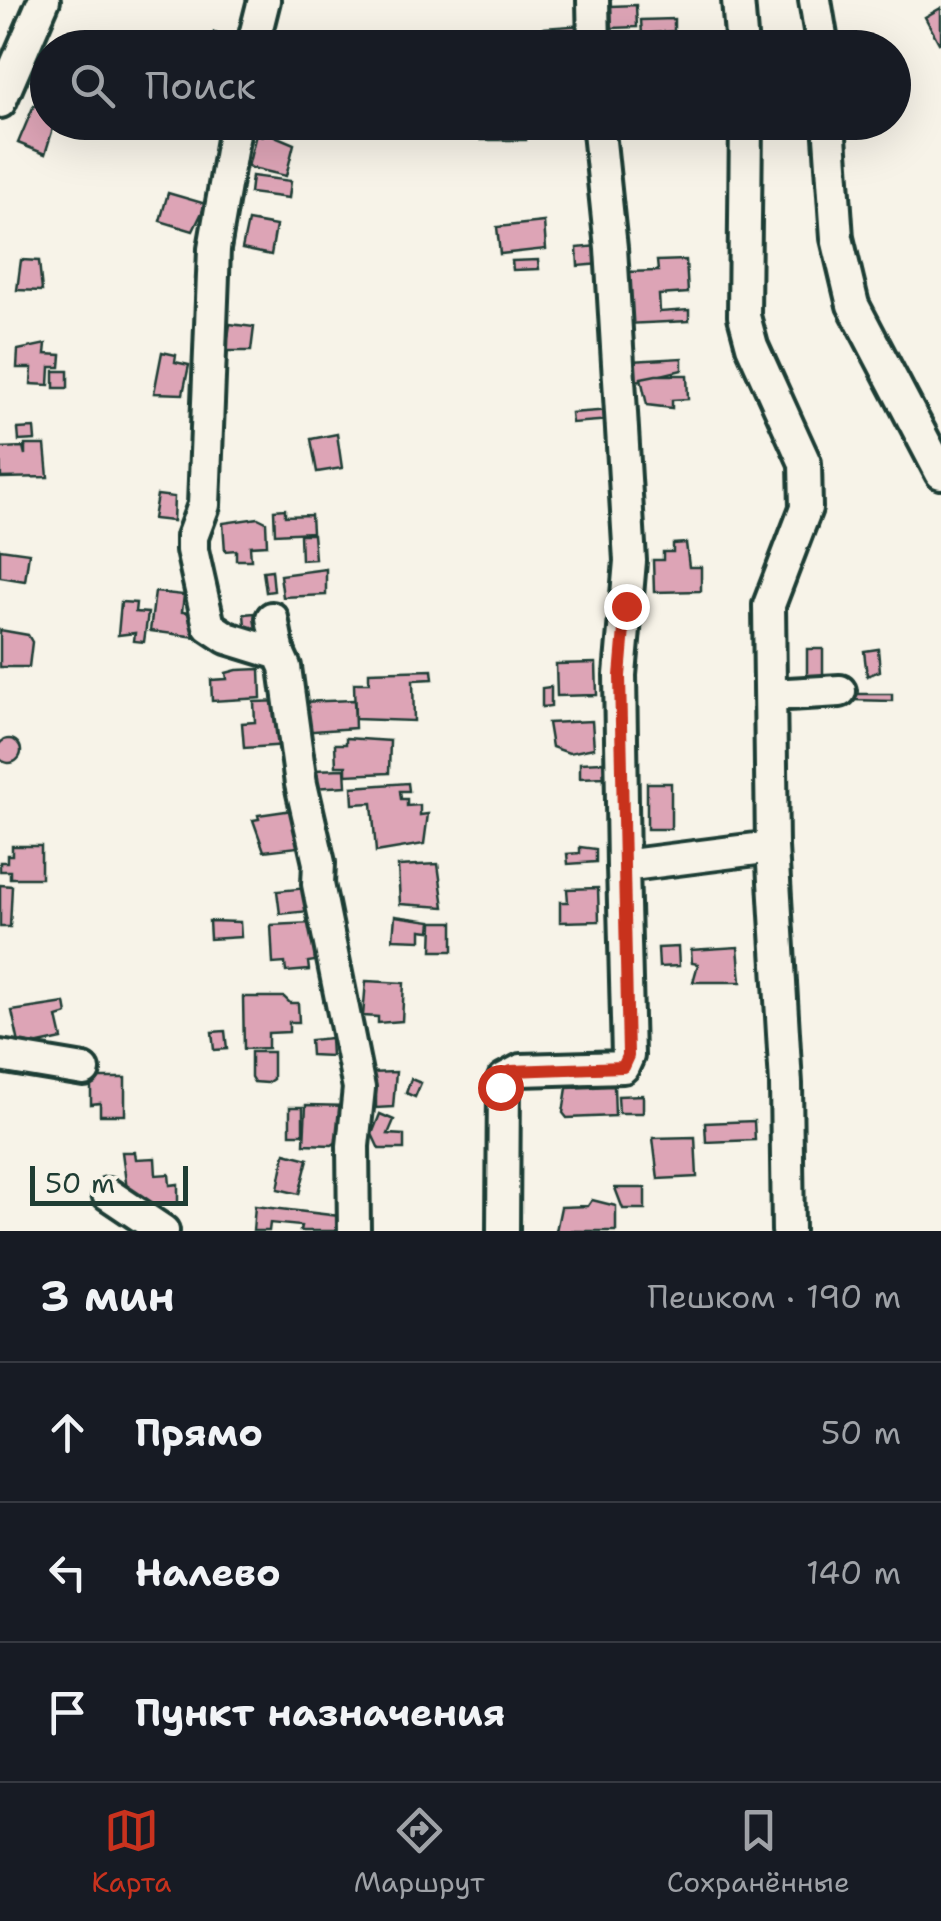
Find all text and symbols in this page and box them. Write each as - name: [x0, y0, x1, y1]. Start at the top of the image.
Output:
- search box: [30, 30, 911, 140]
- icon: search: [65, 58, 120, 113]
- text: Поиск: [145, 60, 256, 111]
- route end: [604, 584, 650, 630]
- route start: [478, 1065, 524, 1111]
- scale bar: [30, 1161, 188, 1206]
- text: 50 m: [45, 1164, 115, 1202]
- text: 3 мин: [40, 1268, 175, 1324]
- text: Пешком · 190 m: [648, 1275, 901, 1318]
- icon: ahead: [40, 1405, 95, 1460]
- text: Прямо: [135, 1407, 263, 1458]
- text: 50 m: [821, 1411, 901, 1454]
- icon: left: [40, 1545, 95, 1600]
- text: Налево: [135, 1547, 281, 1598]
- text: 140 m: [806, 1551, 901, 1594]
- icon: arrive: [40, 1685, 95, 1740]
- text: Пункт назначения: [135, 1687, 505, 1738]
- tab: Карта: [91, 1803, 171, 1901]
- tab: Маршрут: [354, 1803, 484, 1901]
- tab: Сохранённые: [667, 1803, 850, 1901]

